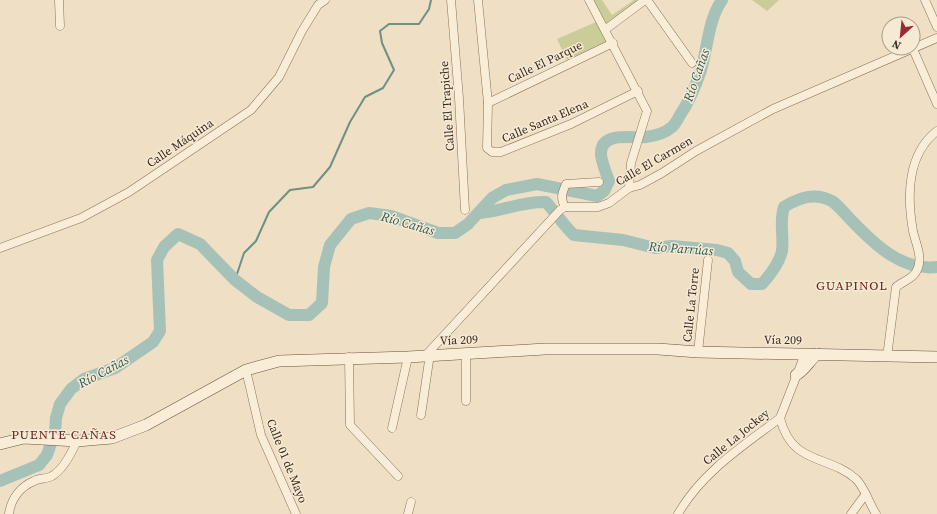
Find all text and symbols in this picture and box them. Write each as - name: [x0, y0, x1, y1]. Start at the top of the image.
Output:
- north arrow: [881, 16, 921, 56]
- text: N: [890, 36, 904, 53]
- street label: Calle El Parque: [505, 37, 585, 87]
- water label: Río Cañas: [679, 46, 714, 105]
- street label: Calle El Trapiche: [436, 60, 458, 152]
- street label: Calle Santa Elena: [499, 95, 591, 146]
- street label: Calle Máquina: [144, 114, 217, 171]
- street label: Calle El Carmen: [613, 133, 695, 189]
- water label: Río Cañas: [378, 207, 437, 239]
- water label: Río Parrúas: [647, 238, 714, 259]
- street label: Calle La Torre: [679, 267, 703, 343]
- district label: GUAPINOL: [816, 277, 888, 294]
- street label: Vía 209: [440, 331, 478, 349]
- street label: Vía 209: [764, 332, 802, 348]
- water label: Río Cañas: [74, 351, 132, 392]
- street label: Calle La Jockey: [700, 405, 773, 469]
- street label: Calle 01 de Mayo: [263, 417, 311, 506]
- district label: PUENTE CAÑAS: [11, 426, 117, 443]

